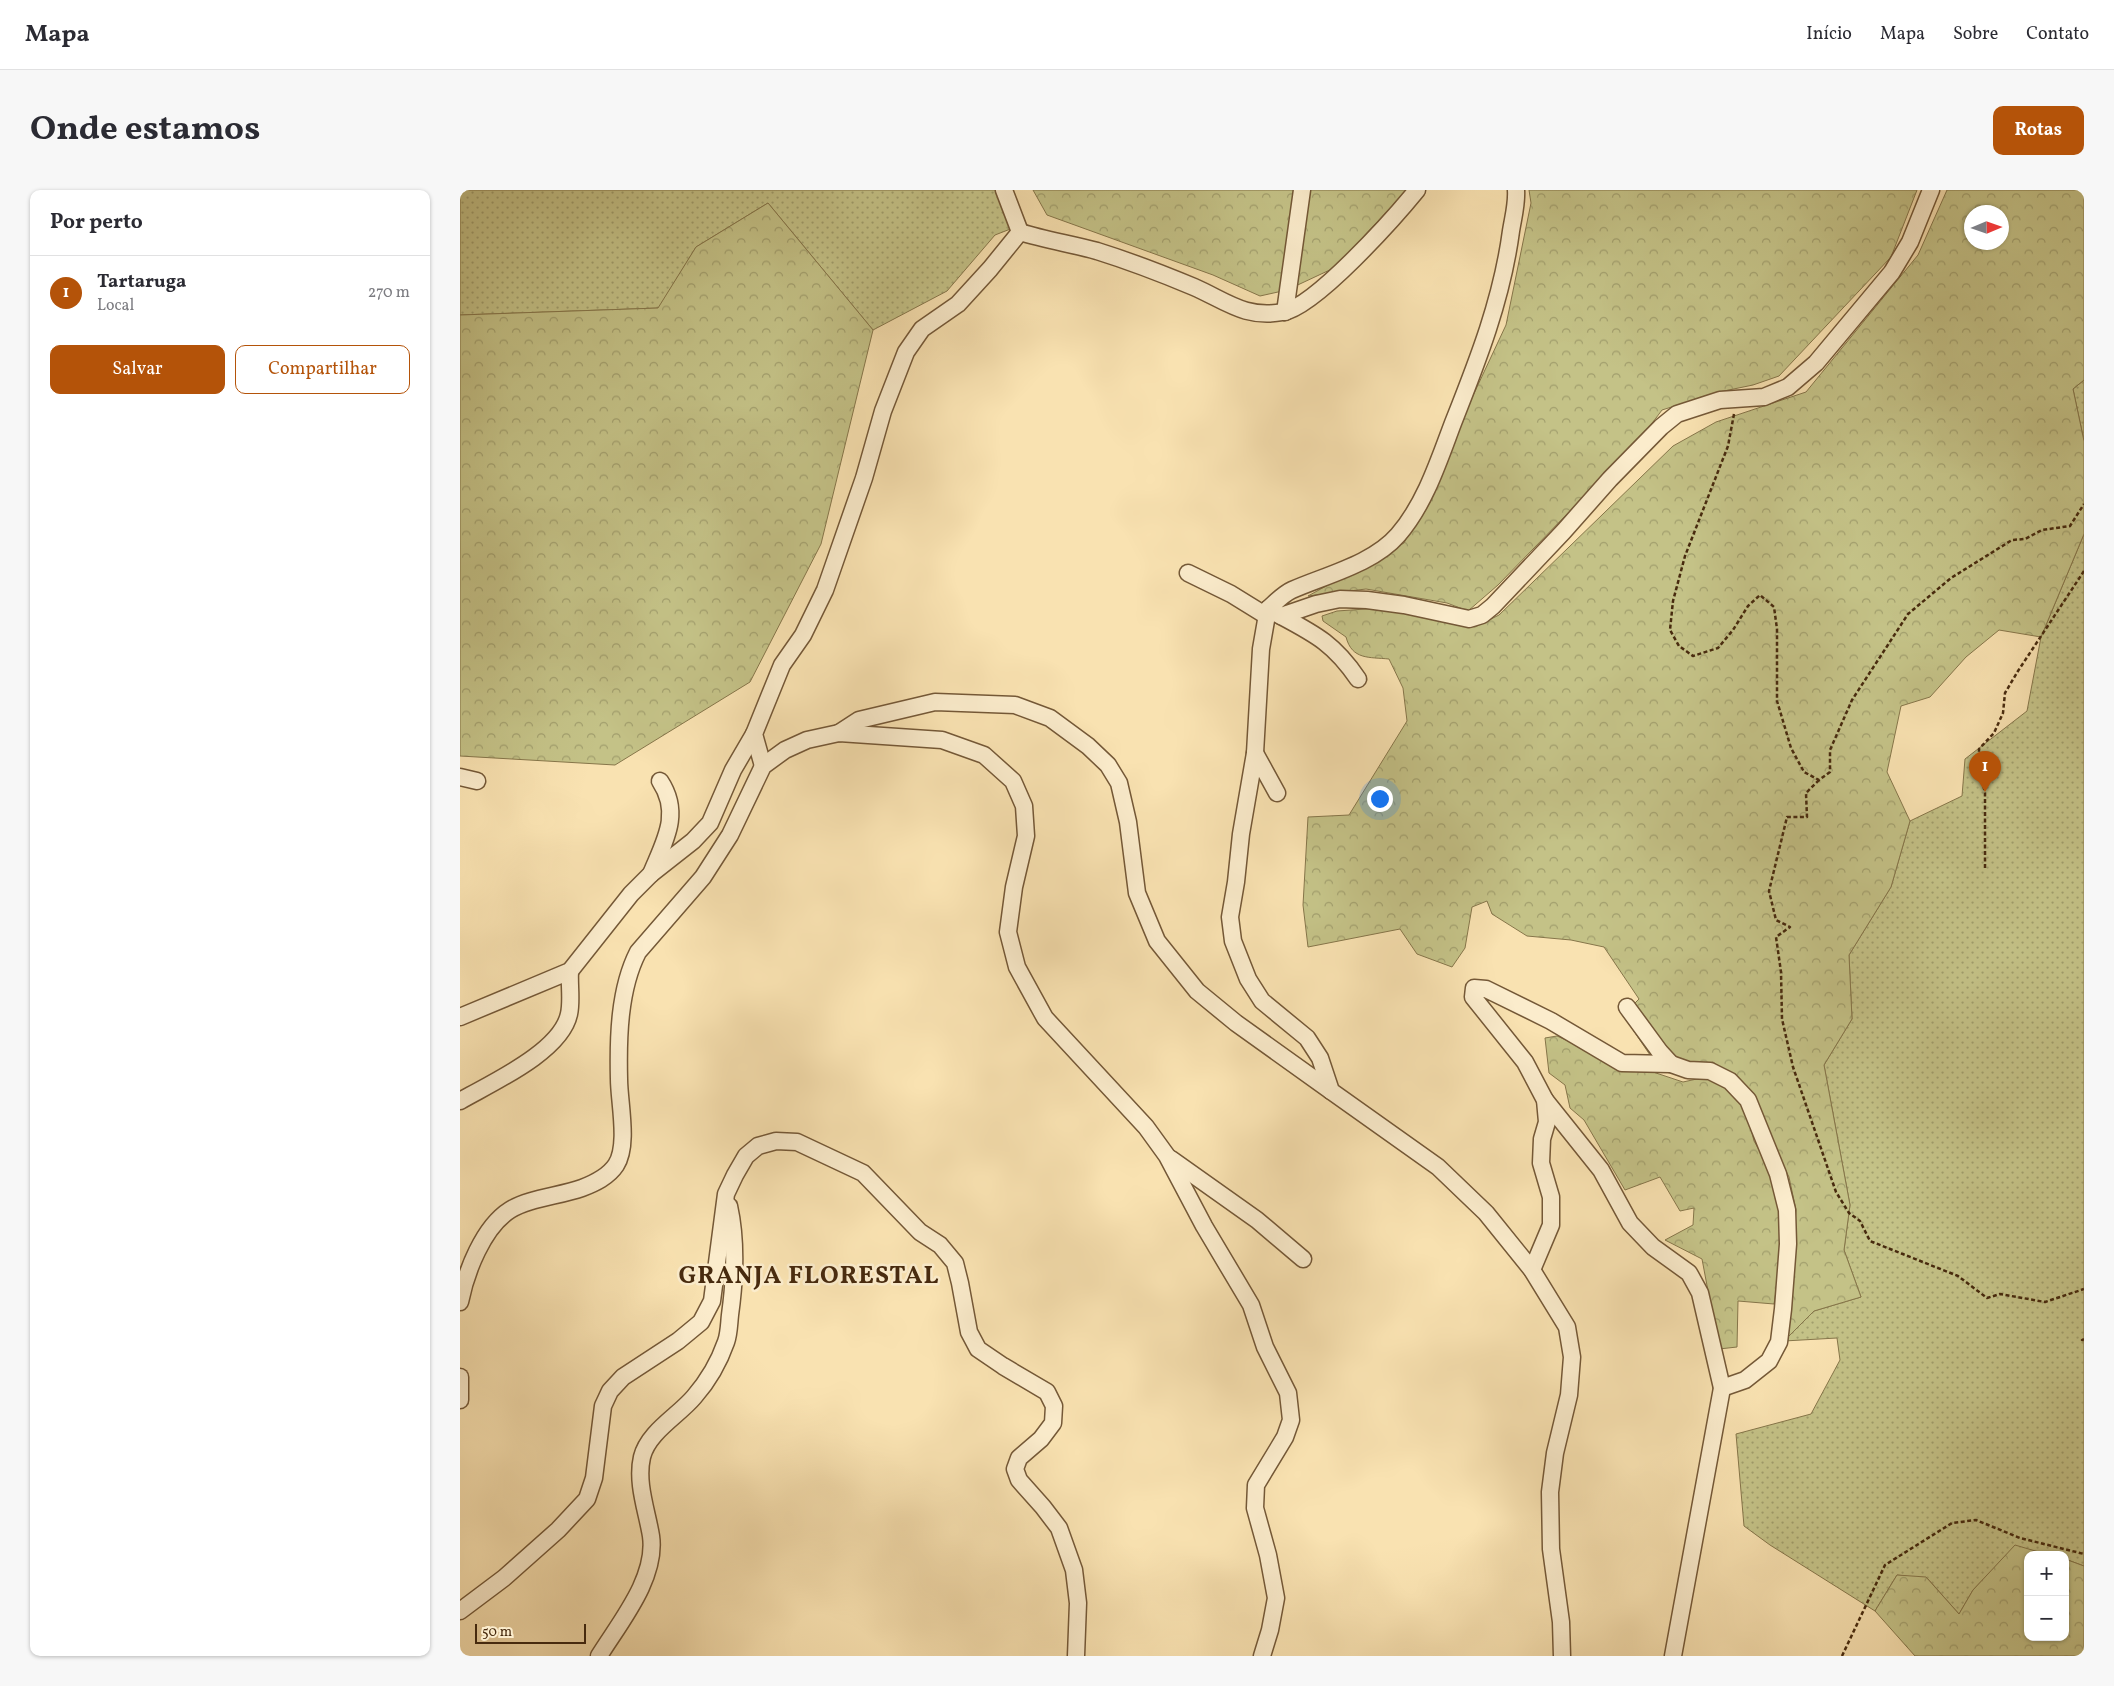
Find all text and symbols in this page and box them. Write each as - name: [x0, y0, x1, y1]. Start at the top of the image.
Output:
- text: Mapa: [25, 18, 90, 52]
- text: Início: [1806, 22, 1852, 47]
- text: Mapa: [1880, 22, 1925, 47]
- text: Sobre: [1953, 22, 1998, 47]
- text: Contato: [2026, 22, 2089, 47]
- text: Onde estamos: [30, 106, 260, 154]
- button: Rotas: [1993, 106, 2084, 155]
- north arrow: [1964, 205, 2009, 250]
- text: Por perto: [50, 208, 143, 237]
- text: Tartaruga: [97, 269, 186, 295]
- text: 1: [63, 282, 69, 304]
- text: 270 m: [368, 282, 410, 304]
- text: Local: [97, 295, 134, 317]
- button: Salvar: [50, 345, 225, 394]
- button: Compartilhar: [235, 345, 410, 394]
- pin: 1: [1969, 751, 2001, 792]
- your location: [1367, 786, 1393, 812]
- district label: GRANJA FLORESTAL: [678, 1259, 940, 1294]
- map controls: [2024, 1551, 2069, 1641]
- button: +: [2024, 1551, 2069, 1596]
- button: −: [2024, 1596, 2069, 1641]
- scale bar: [475, 1621, 586, 1644]
- text: 50 m: [482, 1623, 512, 1642]

